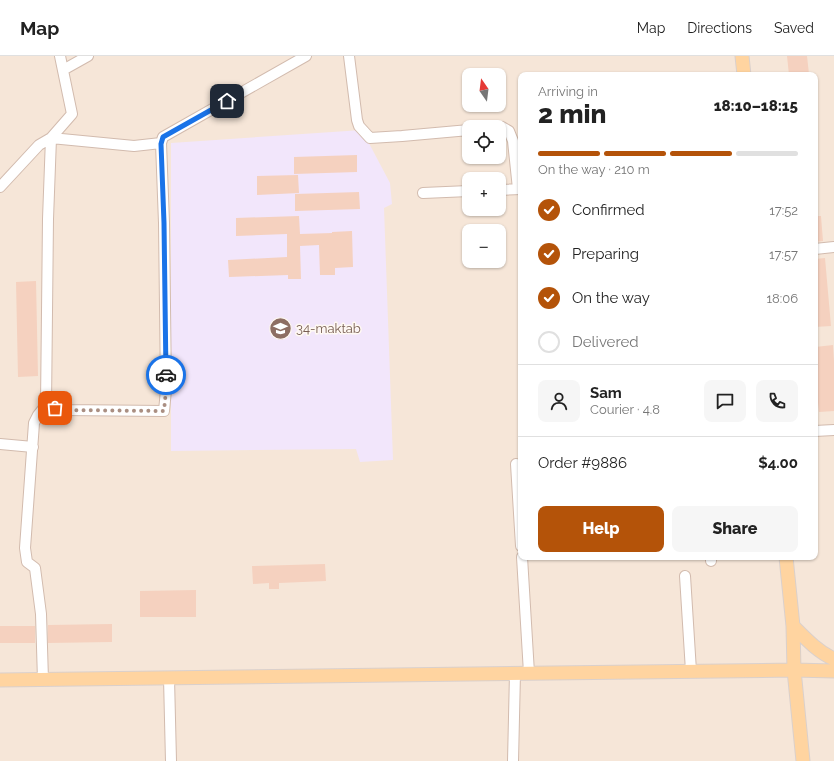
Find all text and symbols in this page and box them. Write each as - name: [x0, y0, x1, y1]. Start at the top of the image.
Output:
- text: Map: [20, 17, 59, 39]
- text: Map: [637, 20, 665, 36]
- text: Directions: [687, 20, 752, 36]
- text: Saved: [774, 20, 814, 36]
- north arrow: [462, 68, 506, 112]
- map controls: [462, 68, 506, 268]
- pin: [210, 84, 244, 118]
- text: Arriving in: [538, 84, 598, 99]
- icon: home: [216, 90, 238, 112]
- text: 18:10–18:15: [714, 97, 798, 115]
- text: 2 min: [538, 99, 606, 129]
- button: locate: [462, 120, 506, 164]
- text: On the way · 210 m: [538, 162, 650, 177]
- button: +: [462, 172, 506, 216]
- icon: check: [538, 199, 560, 221]
- text: Confirmed: [572, 201, 645, 219]
- text: 17:52: [769, 203, 798, 218]
- button: −: [462, 224, 506, 268]
- icon: check: [538, 243, 560, 265]
- text: Preparing: [572, 245, 639, 263]
- text: 17:57: [769, 247, 798, 262]
- icon: check: [538, 287, 560, 309]
- text: On the way: [572, 289, 650, 307]
- text: 18:06: [766, 291, 798, 306]
- school or university icon: 34-maktab: [267, 315, 293, 341]
- place label: 34-maktab: [296, 321, 361, 336]
- text: Delivered: [572, 333, 639, 351]
- courier: [146, 355, 186, 395]
- icon: car: [155, 364, 177, 386]
- button: person: [538, 380, 580, 422]
- button: chat: [704, 380, 746, 422]
- button: phone: [756, 380, 798, 422]
- text: Sam: [590, 384, 622, 402]
- pin: [38, 391, 72, 425]
- icon: bag: [44, 397, 66, 419]
- text: Courier · 4.8: [590, 402, 660, 417]
- text: Order #9886: [538, 454, 627, 472]
- text: $4.00: [758, 454, 798, 472]
- button: Help: [538, 506, 664, 552]
- button: Share: [672, 506, 798, 552]

